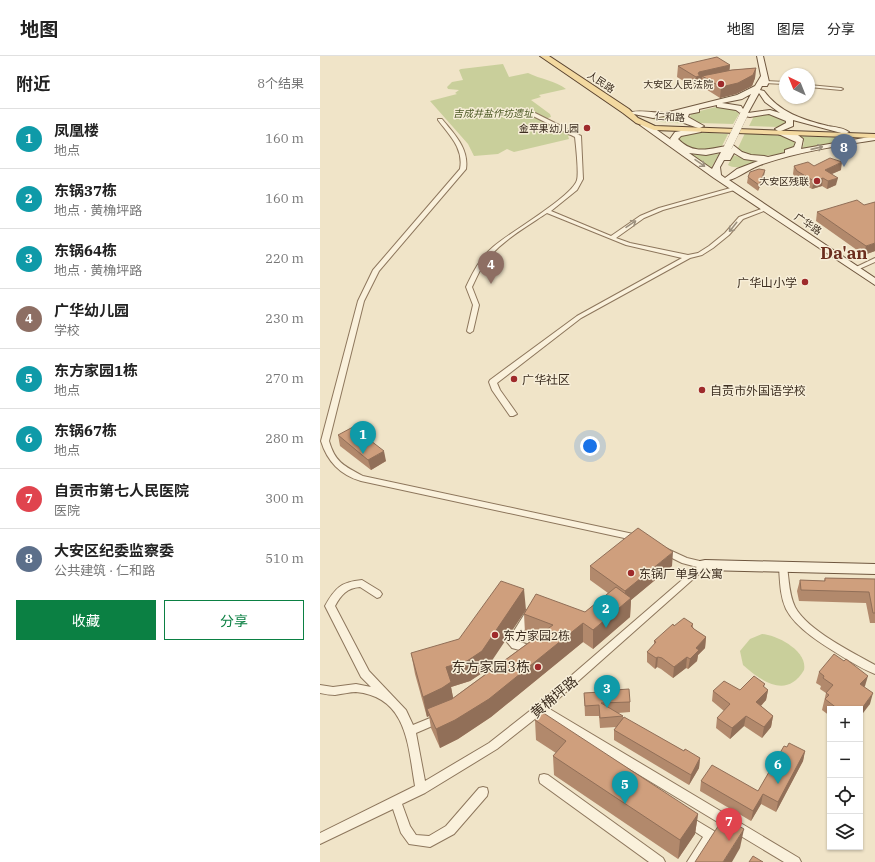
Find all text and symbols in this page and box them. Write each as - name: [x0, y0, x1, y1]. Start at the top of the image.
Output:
- text: 地图: [20, 17, 58, 41]
- text: 地图: [727, 20, 755, 38]
- text: 图层: [777, 20, 805, 38]
- text: 分享: [827, 20, 855, 38]
- street label: 人民路: [585, 68, 617, 96]
- north arrow: [779, 68, 815, 104]
- text: 附近: [16, 73, 50, 95]
- text: 8个结果: [257, 75, 304, 92]
- place label: 大安区人民法院: [643, 78, 713, 91]
- marker: 大安区人民法院: [716, 79, 726, 89]
- park label: 吉成井盐作坊遗址: [453, 107, 534, 120]
- street label: 仁和路: [655, 109, 685, 125]
- text: 凤凰楼: [54, 121, 99, 140]
- place label: 金苹果幼儿园: [519, 122, 579, 135]
- marker: 金苹果幼儿园: [582, 123, 592, 133]
- text: 1: [25, 130, 33, 147]
- text: 160 m: [265, 130, 304, 147]
- pin: 8: [831, 134, 857, 167]
- text: 地点: [54, 142, 80, 159]
- one-way arrow: [810, 144, 823, 151]
- one-way arrow: [694, 159, 705, 167]
- place label: 大安区残联: [759, 175, 809, 188]
- marker: 大安区残联: [812, 176, 822, 186]
- text: 东锅37栋: [54, 181, 117, 200]
- text: 2: [25, 190, 33, 207]
- text: 160 m: [265, 190, 304, 207]
- text: 地点 · 黄桷坪路: [54, 202, 142, 219]
- street label: 广华路: [792, 210, 824, 238]
- one-way arrow: [625, 220, 636, 228]
- one-way arrow: [728, 222, 737, 232]
- text: 东锅64栋: [54, 241, 117, 260]
- district label: Da'an: [820, 242, 868, 264]
- text: 3: [25, 250, 33, 267]
- text: 220 m: [265, 250, 304, 267]
- pin: 4: [478, 251, 504, 284]
- text: 地点 · 黄桷坪路: [54, 262, 142, 279]
- place label: 广华山小学: [737, 275, 797, 290]
- marker: 广华山小学: [800, 277, 810, 287]
- text: 广华幼儿园: [54, 301, 129, 320]
- text: 4: [25, 310, 33, 327]
- text: 230 m: [265, 310, 304, 327]
- text: 学校: [54, 322, 80, 339]
- text: 东方家园1栋: [54, 361, 138, 380]
- text: 5: [25, 370, 33, 387]
- text: 270 m: [265, 370, 304, 387]
- place label: 广华社区: [522, 372, 570, 387]
- marker: 广华社区: [509, 374, 519, 384]
- text: 地点: [54, 382, 80, 399]
- place label: 自贡市外国语学校: [710, 383, 806, 398]
- marker: 自贡市外国语学校: [697, 385, 707, 395]
- text: 东锅67栋: [54, 421, 117, 440]
- pin: 1: [350, 421, 376, 454]
- text: 6: [25, 430, 33, 447]
- text: 280 m: [265, 430, 304, 447]
- your location: [580, 436, 600, 456]
- text: 地点: [54, 442, 80, 459]
- text: 自贡市第七人民医院: [54, 481, 189, 500]
- text: 7: [25, 490, 33, 507]
- text: 300 m: [265, 490, 304, 507]
- text: 医院: [54, 502, 80, 519]
- text: 大安区纪委监察委: [54, 541, 174, 560]
- text: 8: [25, 550, 33, 567]
- text: 510 m: [265, 550, 304, 567]
- text: 公共建筑 · 仁和路: [54, 562, 155, 579]
- place label: 东锅厂单身公寓: [639, 566, 723, 581]
- marker: 东锅厂单身公寓: [626, 568, 636, 578]
- pin: 2: [593, 595, 619, 628]
- button: 收藏: [16, 600, 156, 640]
- button: 分享: [164, 600, 304, 640]
- place label: 东方家园2栋: [503, 628, 570, 643]
- marker: 东方家园2栋: [490, 630, 500, 640]
- place label: 东方家园3栋: [452, 658, 530, 676]
- marker: 东方家园3栋: [533, 662, 543, 672]
- street label: 黄桷坪路: [527, 672, 581, 722]
- pin: 3: [594, 675, 620, 708]
- map controls: [827, 706, 863, 850]
- button: +: [827, 706, 863, 742]
- button: −: [827, 742, 863, 778]
- pin: 6: [765, 751, 791, 784]
- pin: 5: [612, 771, 638, 804]
- button: locate: [827, 778, 863, 814]
- pin: 7: [716, 808, 742, 841]
- button: layers: [827, 814, 863, 850]

